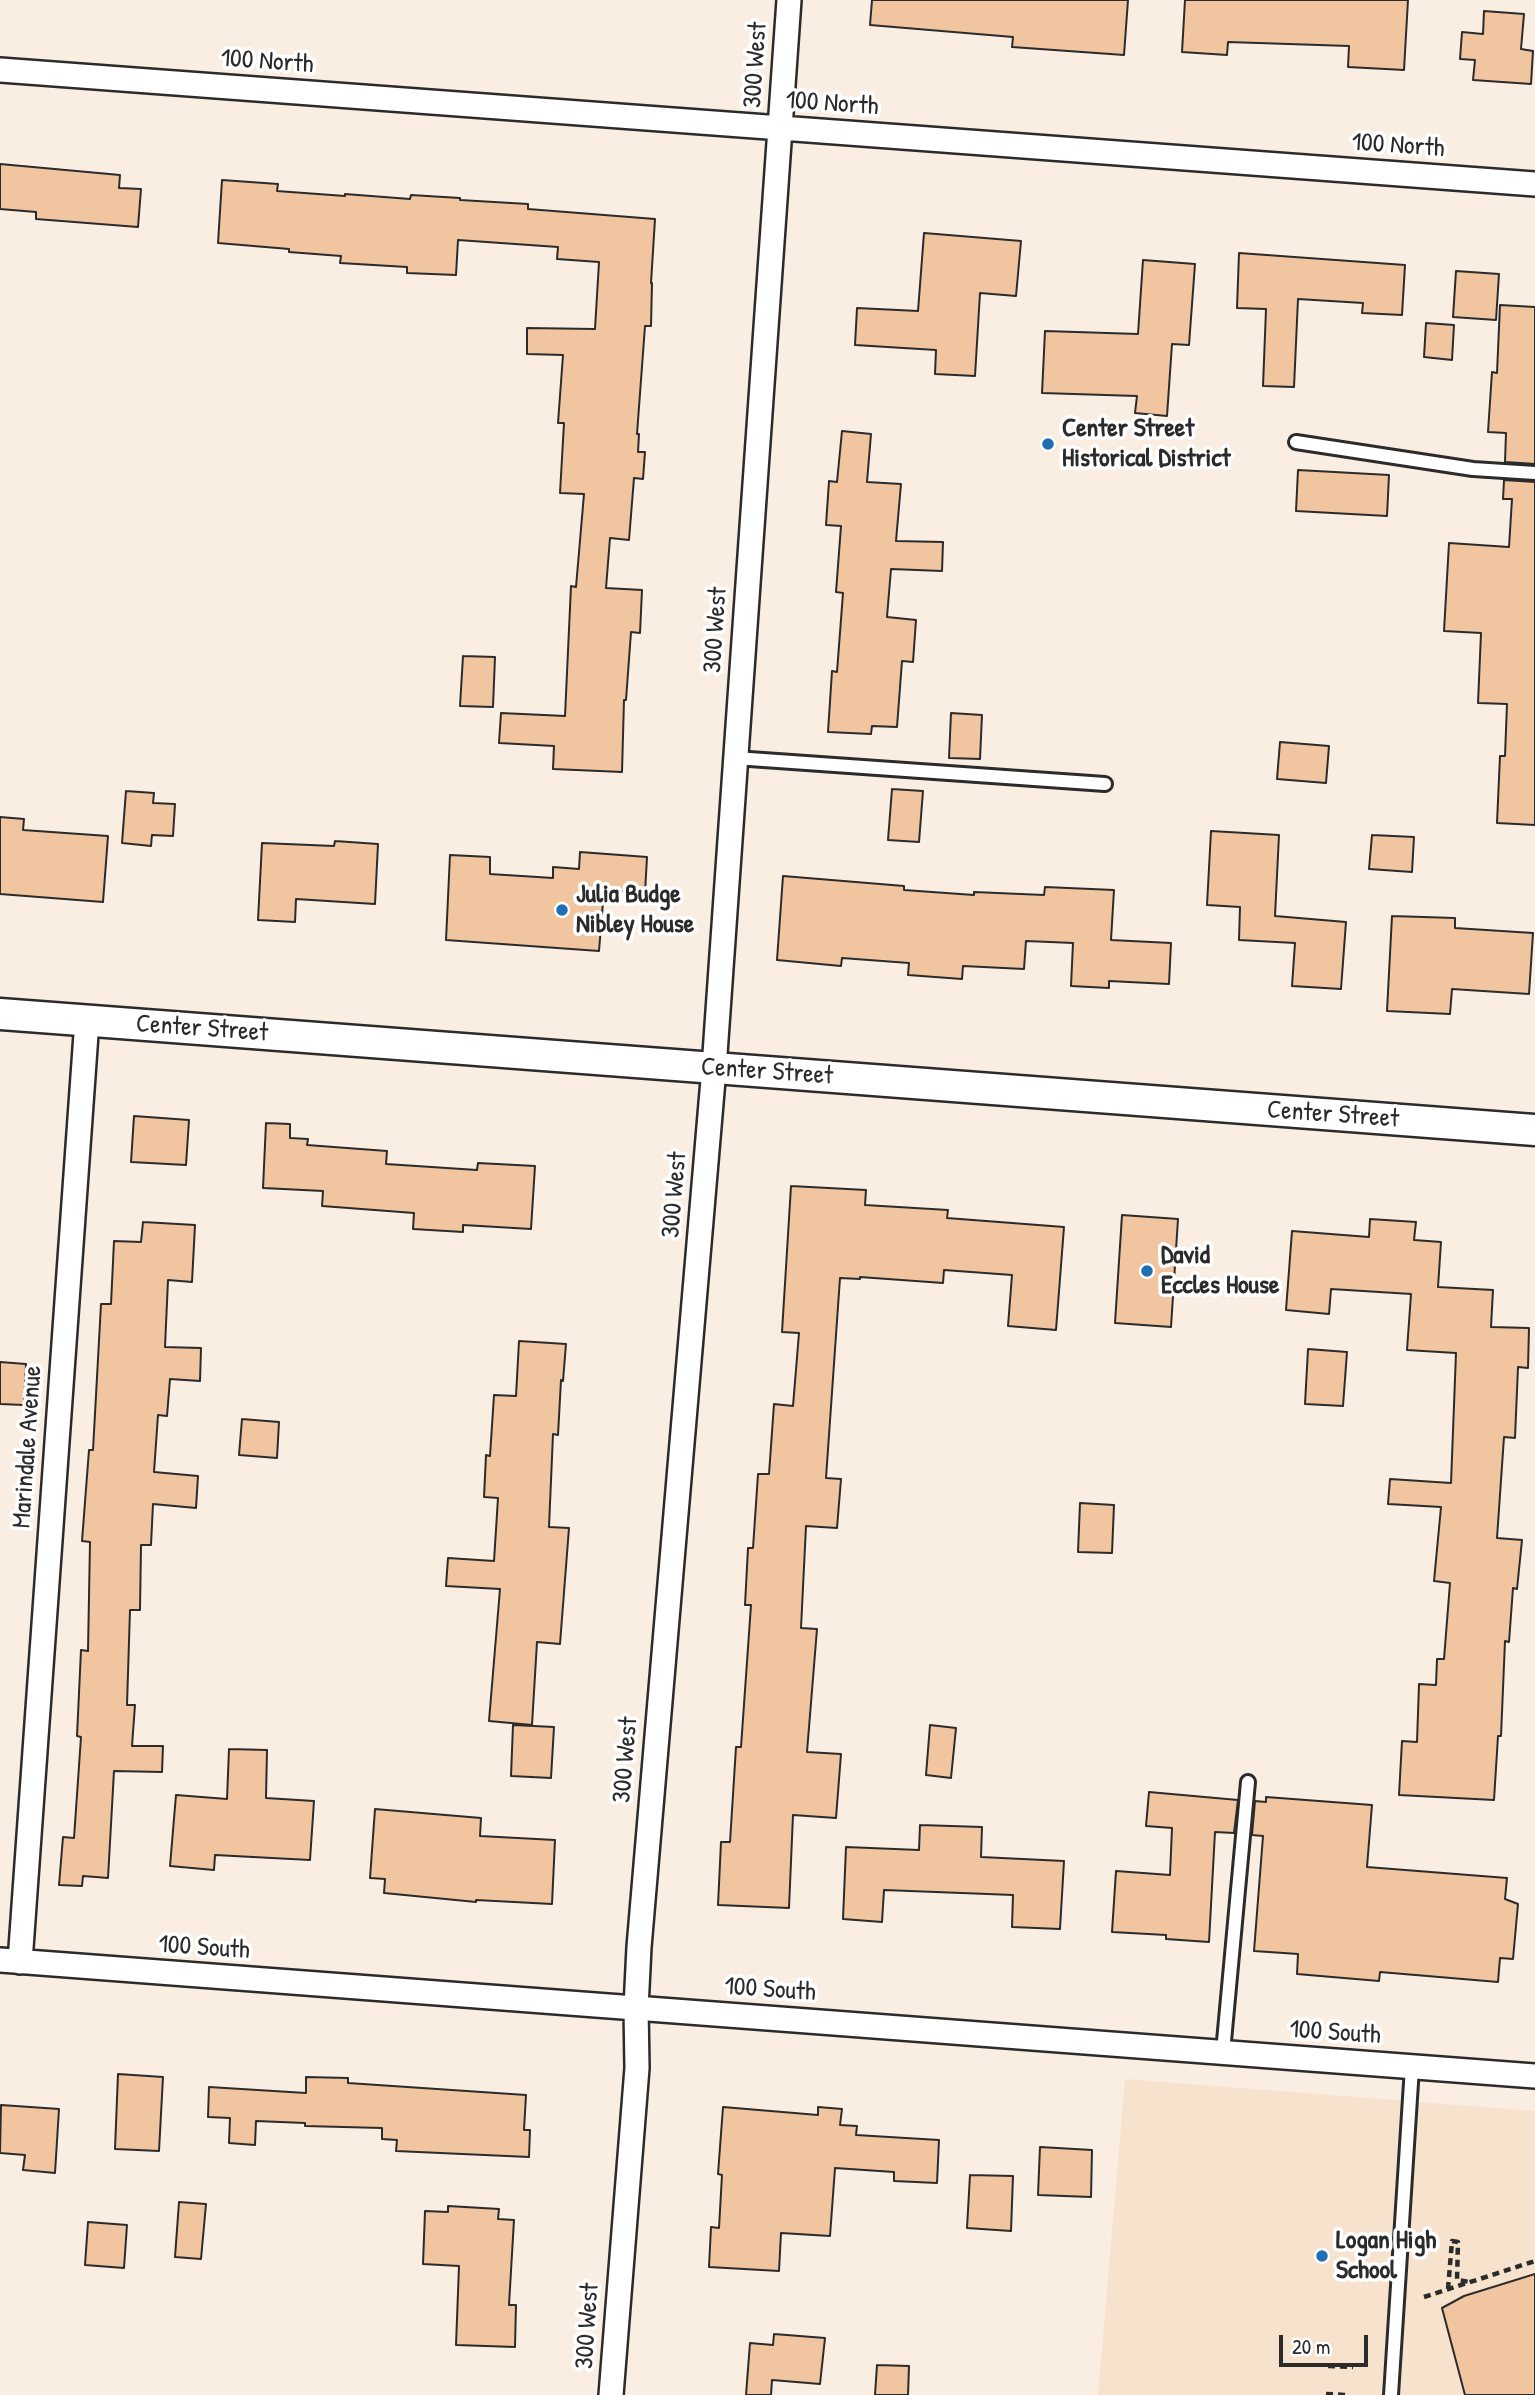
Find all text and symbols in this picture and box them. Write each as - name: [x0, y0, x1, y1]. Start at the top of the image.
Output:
- street label: 300 West: [737, 21, 775, 109]
- street label: 100 North: [220, 43, 314, 81]
- street label: 100 North: [785, 85, 879, 123]
- street label: 100 North: [1351, 127, 1445, 165]
- place label: Center Street Historical District: [1062, 413, 1230, 474]
- marker: Center Street Historical District: [1040, 436, 1056, 452]
- street label: 300 West: [697, 586, 735, 674]
- place label: Julia Budge Nibley House: [576, 879, 694, 940]
- marker: Julia Budge Nibley House: [554, 902, 570, 918]
- street label: Center Street: [135, 1009, 269, 1049]
- street label: Center Street: [700, 1052, 834, 1092]
- street label: Center Street: [1266, 1095, 1400, 1135]
- street label: 300 West: [656, 1151, 694, 1239]
- place label: David Eccles House: [1161, 1240, 1279, 1302]
- marker: David Eccles House: [1139, 1263, 1155, 1279]
- street label: Marindale Avenue: [7, 1365, 49, 1529]
- street label: 300 West: [607, 1716, 645, 1804]
- street label: 100 South: [157, 1929, 251, 1967]
- street label: 100 South: [723, 1971, 817, 2009]
- street label: 100 South: [1288, 2014, 1382, 2052]
- place label: Logan High School: [1336, 2225, 1436, 2286]
- marker: Logan High School: [1314, 2248, 1330, 2264]
- street label: 300 West: [569, 2282, 607, 2370]
- scale bar: [1283, 2322, 1372, 2366]
- text: 20 m: [1292, 2332, 1330, 2361]

